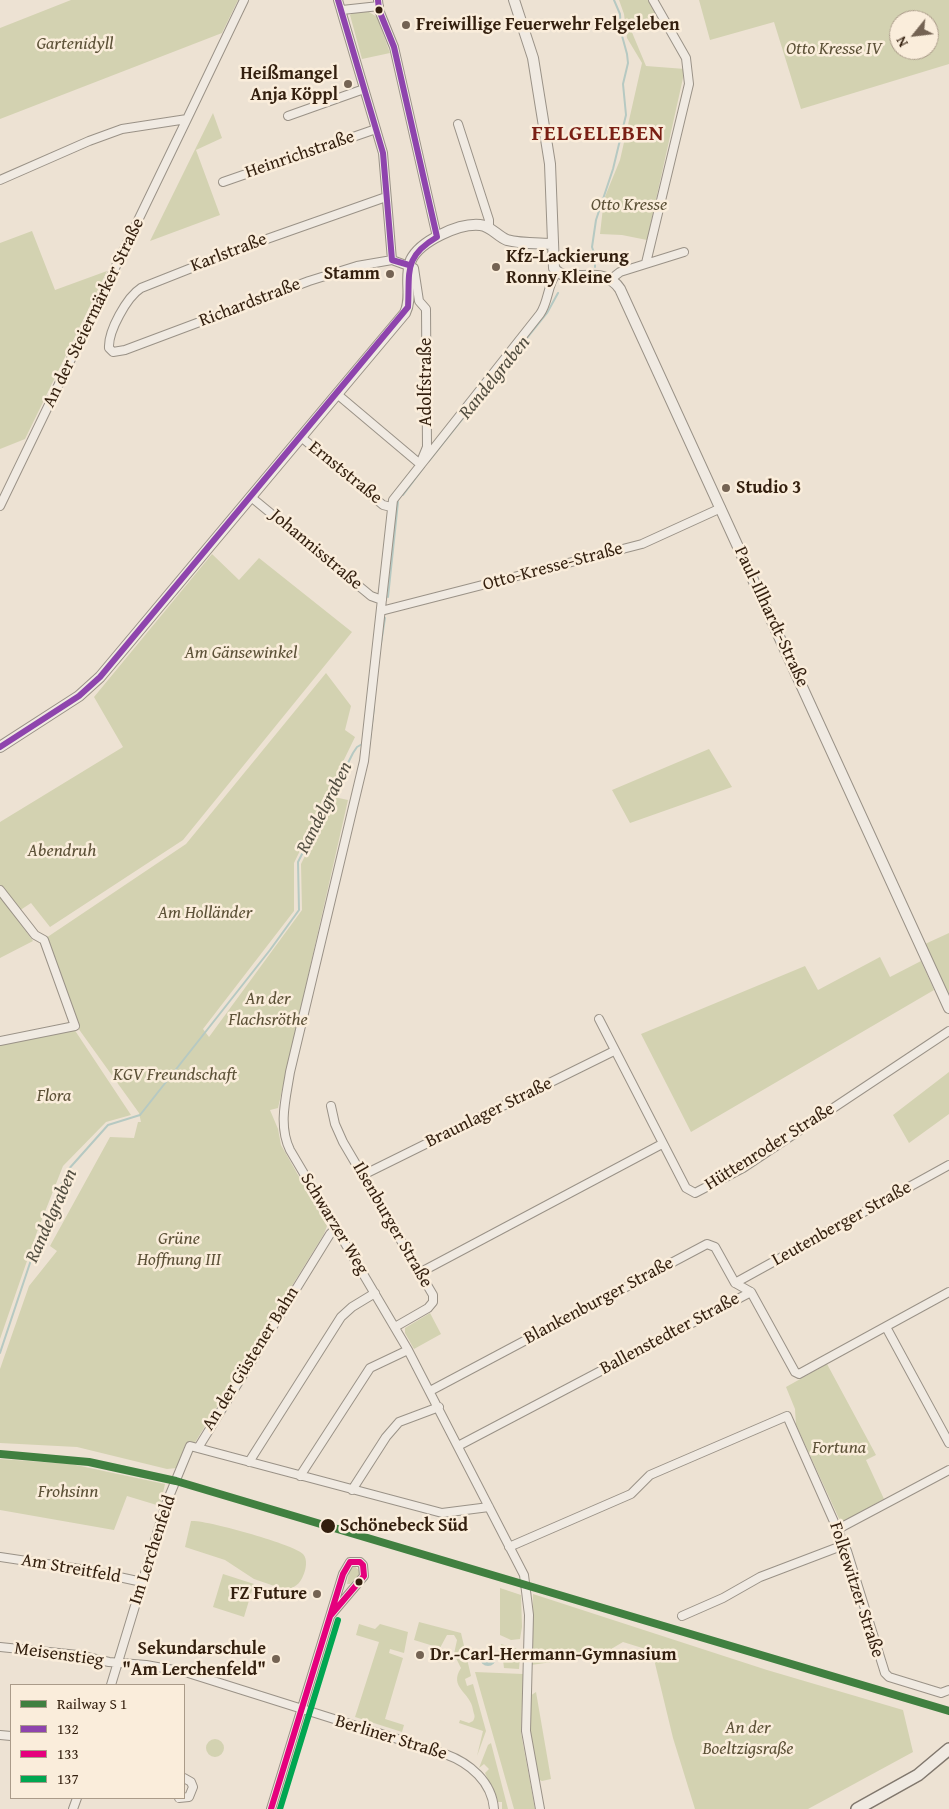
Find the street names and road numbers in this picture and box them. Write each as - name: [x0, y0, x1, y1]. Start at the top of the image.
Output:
- street label: Heinrichstraße: [243, 126, 357, 184]
- street label: An der Steiermärker Straße: [39, 215, 149, 411]
- street label: Karlstraße: [188, 229, 270, 277]
- street label: Richardstraße: [196, 274, 304, 332]
- street label: Adolfstraße: [415, 338, 437, 426]
- street label: Ernststraße: [304, 437, 386, 509]
- street label: Johannisstraße: [265, 505, 367, 595]
- street label: Otto-Kresse-Straße: [481, 538, 625, 596]
- street label: Paul-Illhardt-Straße: [729, 543, 813, 691]
- street label: Braunlager Straße: [422, 1073, 556, 1153]
- street label: Hüttenroder Straße: [701, 1098, 839, 1196]
- street label: Ilsenburger Straße: [347, 1158, 437, 1292]
- street label: Schwarzer Weg: [295, 1169, 373, 1279]
- street label: Leutenberger Straße: [769, 1177, 915, 1271]
- street label: Blankenburger Straße: [520, 1252, 678, 1350]
- street label: An der Güstener Bahn: [198, 1283, 304, 1435]
- street label: Ballenstedter Straße: [596, 1288, 744, 1380]
- street label: Im Lerchenfeld: [125, 1493, 181, 1607]
- street label: Folkewitzer Straße: [824, 1519, 888, 1661]
- street label: Am Streitfeld: [20, 1550, 122, 1588]
- street label: Meisenstieg: [13, 1638, 105, 1672]
- street label: Berliner Straße: [332, 1711, 450, 1765]

